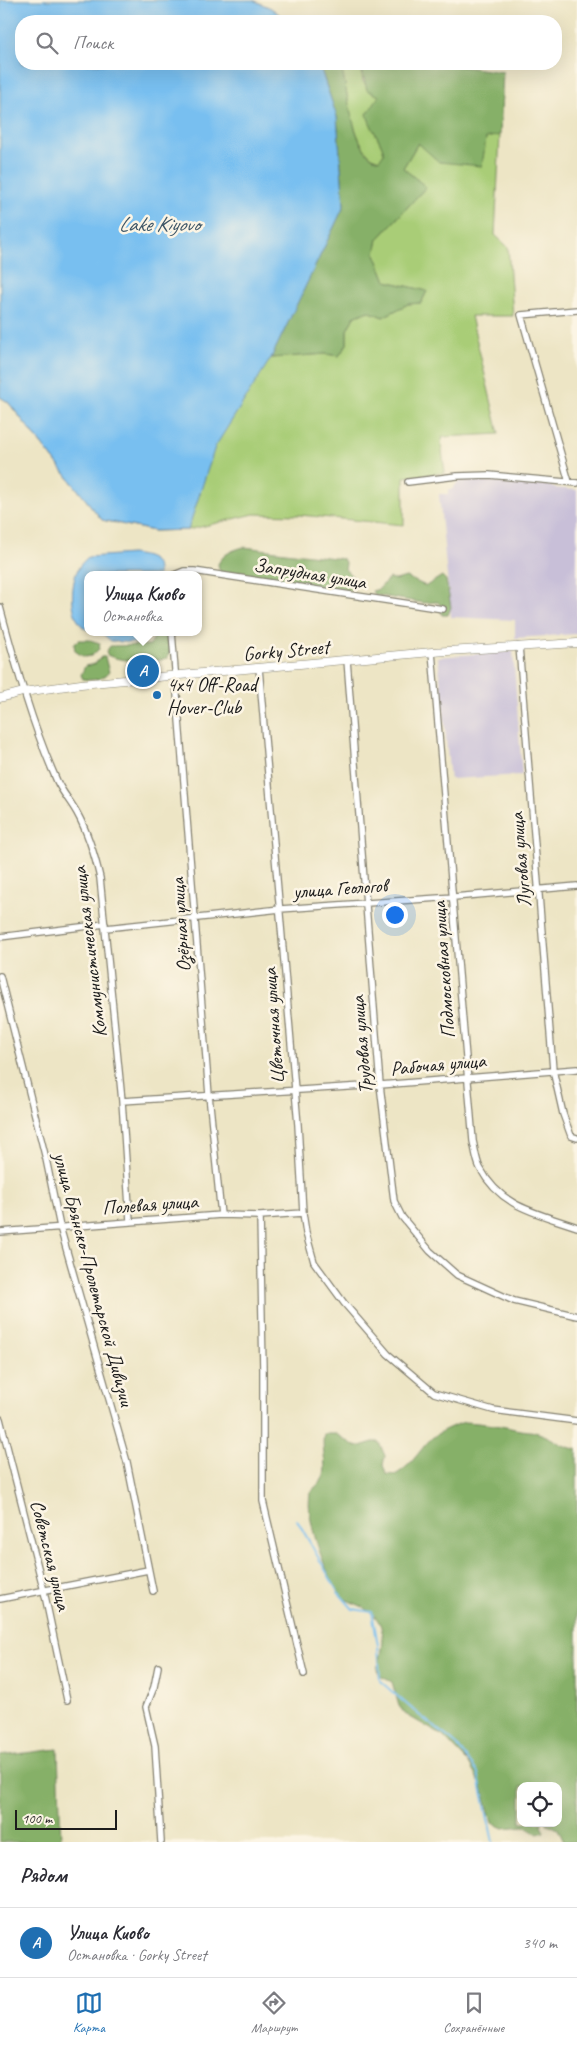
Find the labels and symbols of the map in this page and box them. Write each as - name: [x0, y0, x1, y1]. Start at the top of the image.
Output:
- water label: Lake Kiyovo: [119, 211, 203, 237]
- street label: Запрудная улица: [252, 552, 369, 595]
- street label: Gorky Street: [242, 634, 333, 667]
- pin: A: [127, 652, 159, 690]
- place label: 4x4 Off-Road Hover-Club: [167, 672, 260, 720]
- marker: 4x4 Off-Road Hover-Club: [151, 689, 163, 701]
- street label: Луговая улица: [504, 810, 537, 908]
- street label: Коммунистическая улица: [66, 864, 112, 1039]
- street label: улица Геологов: [291, 873, 391, 904]
- street label: Озёрная улица: [165, 875, 197, 973]
- street label: Подмосковная улица: [426, 899, 461, 1039]
- your location: [382, 902, 408, 928]
- street label: Цветочная улица: [257, 966, 290, 1085]
- street label: Трудовая улица: [345, 994, 378, 1095]
- street label: Рабочая улица: [389, 1048, 488, 1081]
- street label: улица Брянско-Пролетарской Дивизии: [47, 1149, 140, 1410]
- street label: Полевая улица: [101, 1189, 200, 1220]
- street label: Советская улица: [25, 1497, 77, 1614]
- scale bar: [15, 1807, 118, 1830]

